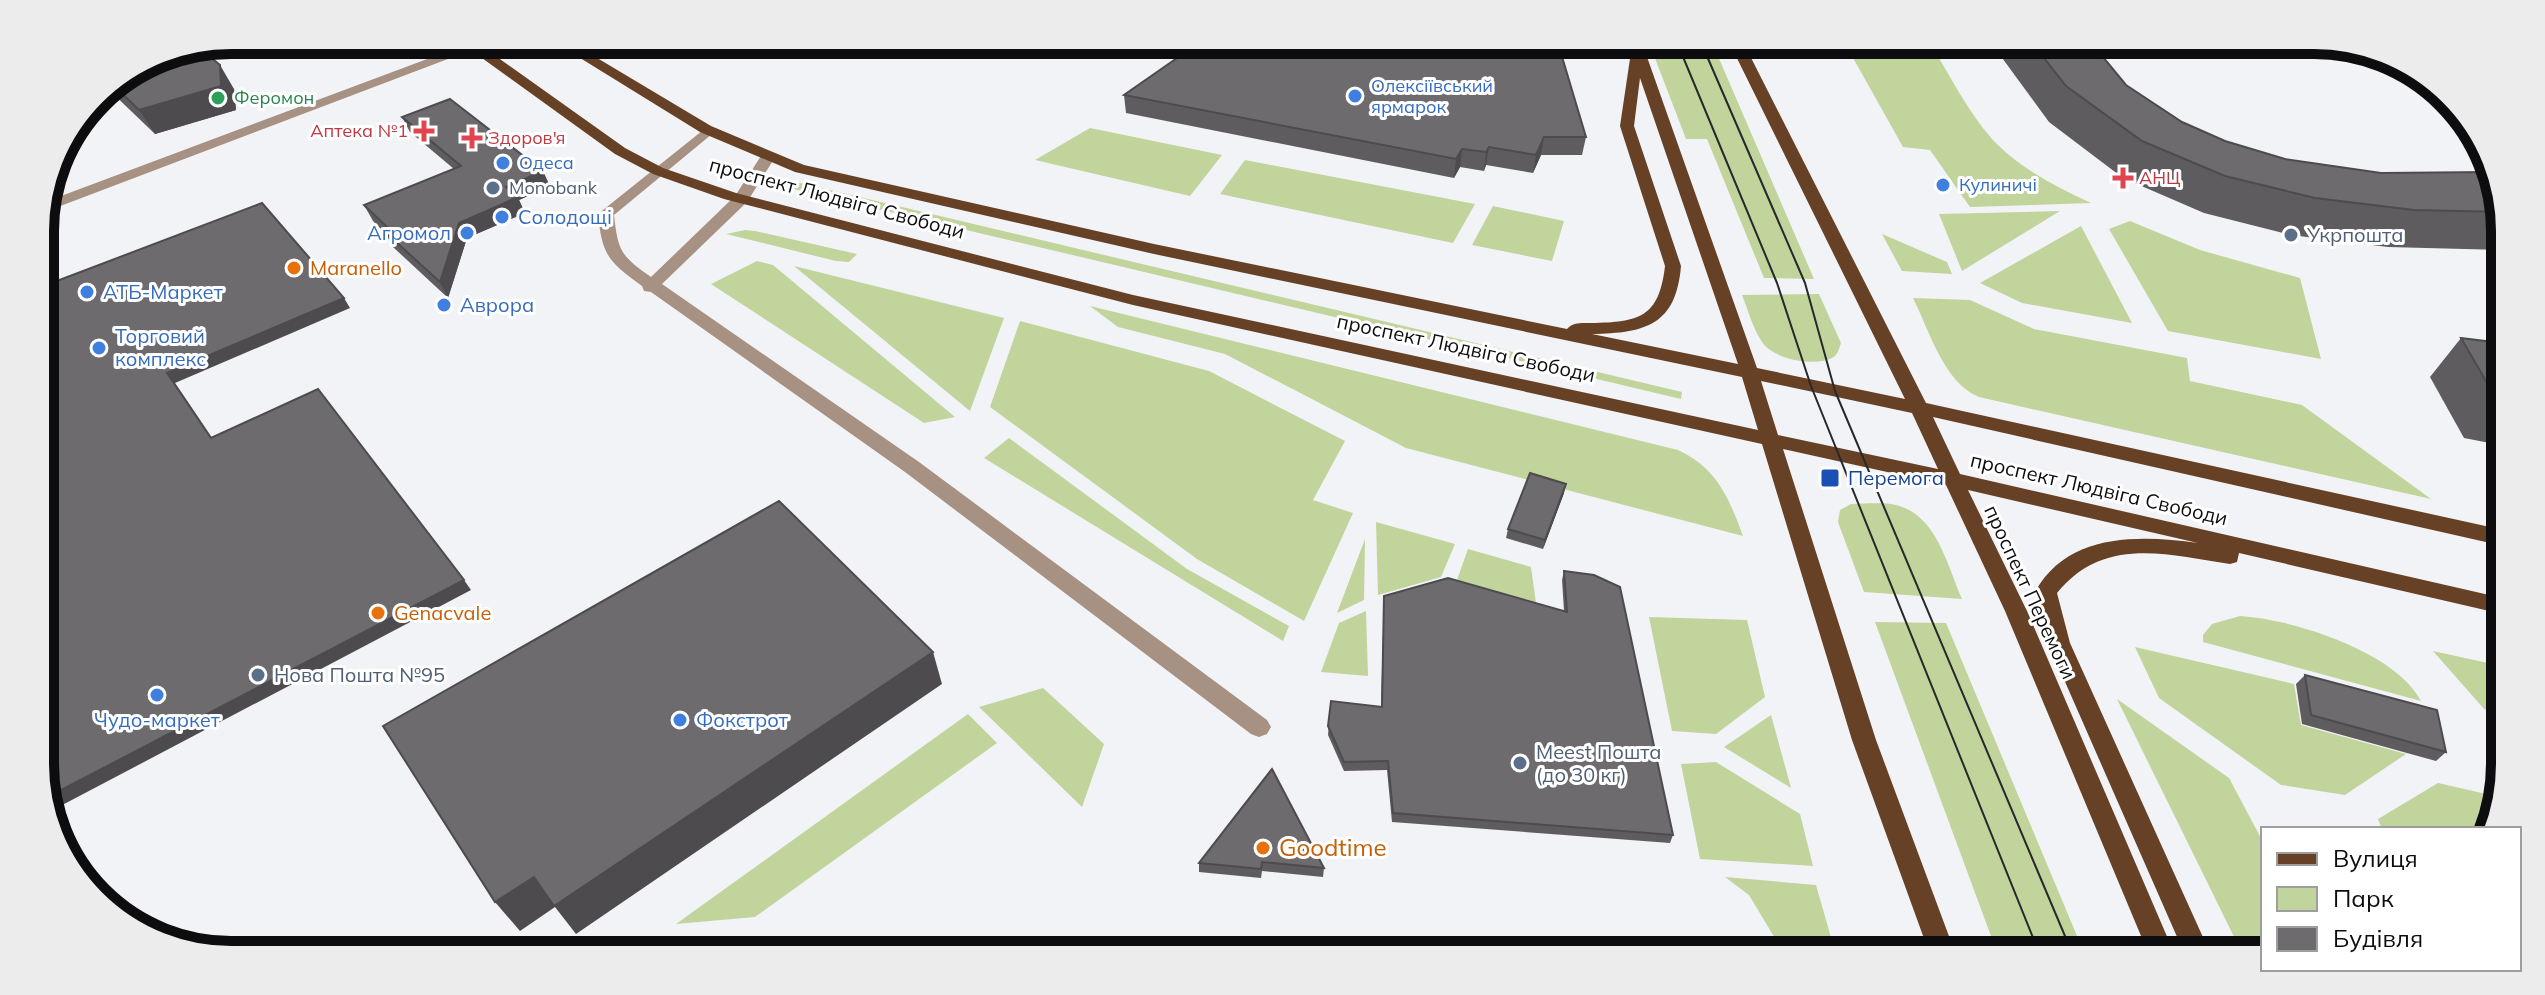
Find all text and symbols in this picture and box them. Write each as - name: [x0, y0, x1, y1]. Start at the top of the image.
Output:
- place label: Олексіївський ярмарок: [1371, 74, 1493, 118]
- place label: Феромон: [234, 86, 314, 109]
- marker: Олексіївський ярмарок: [1346, 87, 1364, 105]
- marker: Феромон: [209, 89, 227, 107]
- place label: Аптека №1: [310, 119, 408, 142]
- marker: Аптека №1: [415, 122, 433, 140]
- place label: Здоров'я: [488, 126, 566, 149]
- marker: Здоров'я: [463, 129, 481, 147]
- place label: Одеса: [519, 151, 574, 174]
- street label: проспект Людвіга Свободи: [707, 151, 968, 244]
- marker: Одеса: [494, 154, 512, 172]
- place label: АНЦ: [2139, 166, 2181, 189]
- marker: АНЦ: [2114, 169, 2132, 187]
- place label: Кулиничі: [1959, 173, 2037, 196]
- place label: Monobank: [509, 176, 598, 199]
- marker: Кулиничі: [1934, 176, 1952, 194]
- marker: Monobank: [484, 179, 502, 197]
- place label: Солодощі: [518, 204, 612, 229]
- marker: Солодощі: [493, 208, 511, 226]
- place label: Агромол: [367, 220, 451, 245]
- place label: Укрпошта: [2306, 222, 2403, 247]
- marker: Агромол: [458, 224, 476, 242]
- marker: Укрпошта: [2282, 226, 2300, 244]
- place label: Maranello: [310, 255, 402, 280]
- marker: Maranello: [285, 259, 303, 277]
- place label: АТБ-Маркет: [103, 279, 224, 304]
- marker: АТБ-Маркет: [78, 283, 96, 301]
- place label: Аврора: [460, 292, 534, 317]
- marker: Аврора: [435, 296, 453, 314]
- street label: проспект Людвіга Свободи: [1335, 308, 1597, 387]
- place label: Торговий комплекс: [115, 323, 206, 371]
- marker: Торговий комплекс: [90, 339, 108, 357]
- street label: проспект Людвіга Свободи: [1968, 447, 2230, 530]
- place label: Перемога: [1848, 465, 1944, 490]
- marker: Перемога: [1819, 467, 1841, 489]
- street label: проспект Перемоги: [1979, 501, 2082, 683]
- place label: Genacvale: [394, 600, 491, 625]
- marker: Genacvale: [369, 604, 387, 622]
- place label: Нова Пошта №95: [274, 662, 445, 687]
- marker: Нова Пошта №95: [249, 666, 267, 684]
- marker: Чудо-маркет: [148, 686, 166, 704]
- place label: Чудо-маркет: [94, 707, 221, 732]
- place label: Фокстрот: [696, 707, 789, 732]
- marker: Фокстрот: [671, 711, 689, 729]
- place label: Meest Пошта (до 30 кг): [1536, 739, 1662, 787]
- marker: Meest Пошта (до 30 кг): [1511, 754, 1529, 772]
- legend: [2261, 827, 2521, 971]
- place label: Goodtime: [1279, 832, 1387, 862]
- marker: Goodtime: [1254, 839, 1272, 857]
- text: Вулиця: [2333, 843, 2418, 873]
- text: Парк: [2333, 883, 2394, 913]
- text: Будівля: [2333, 923, 2423, 953]

